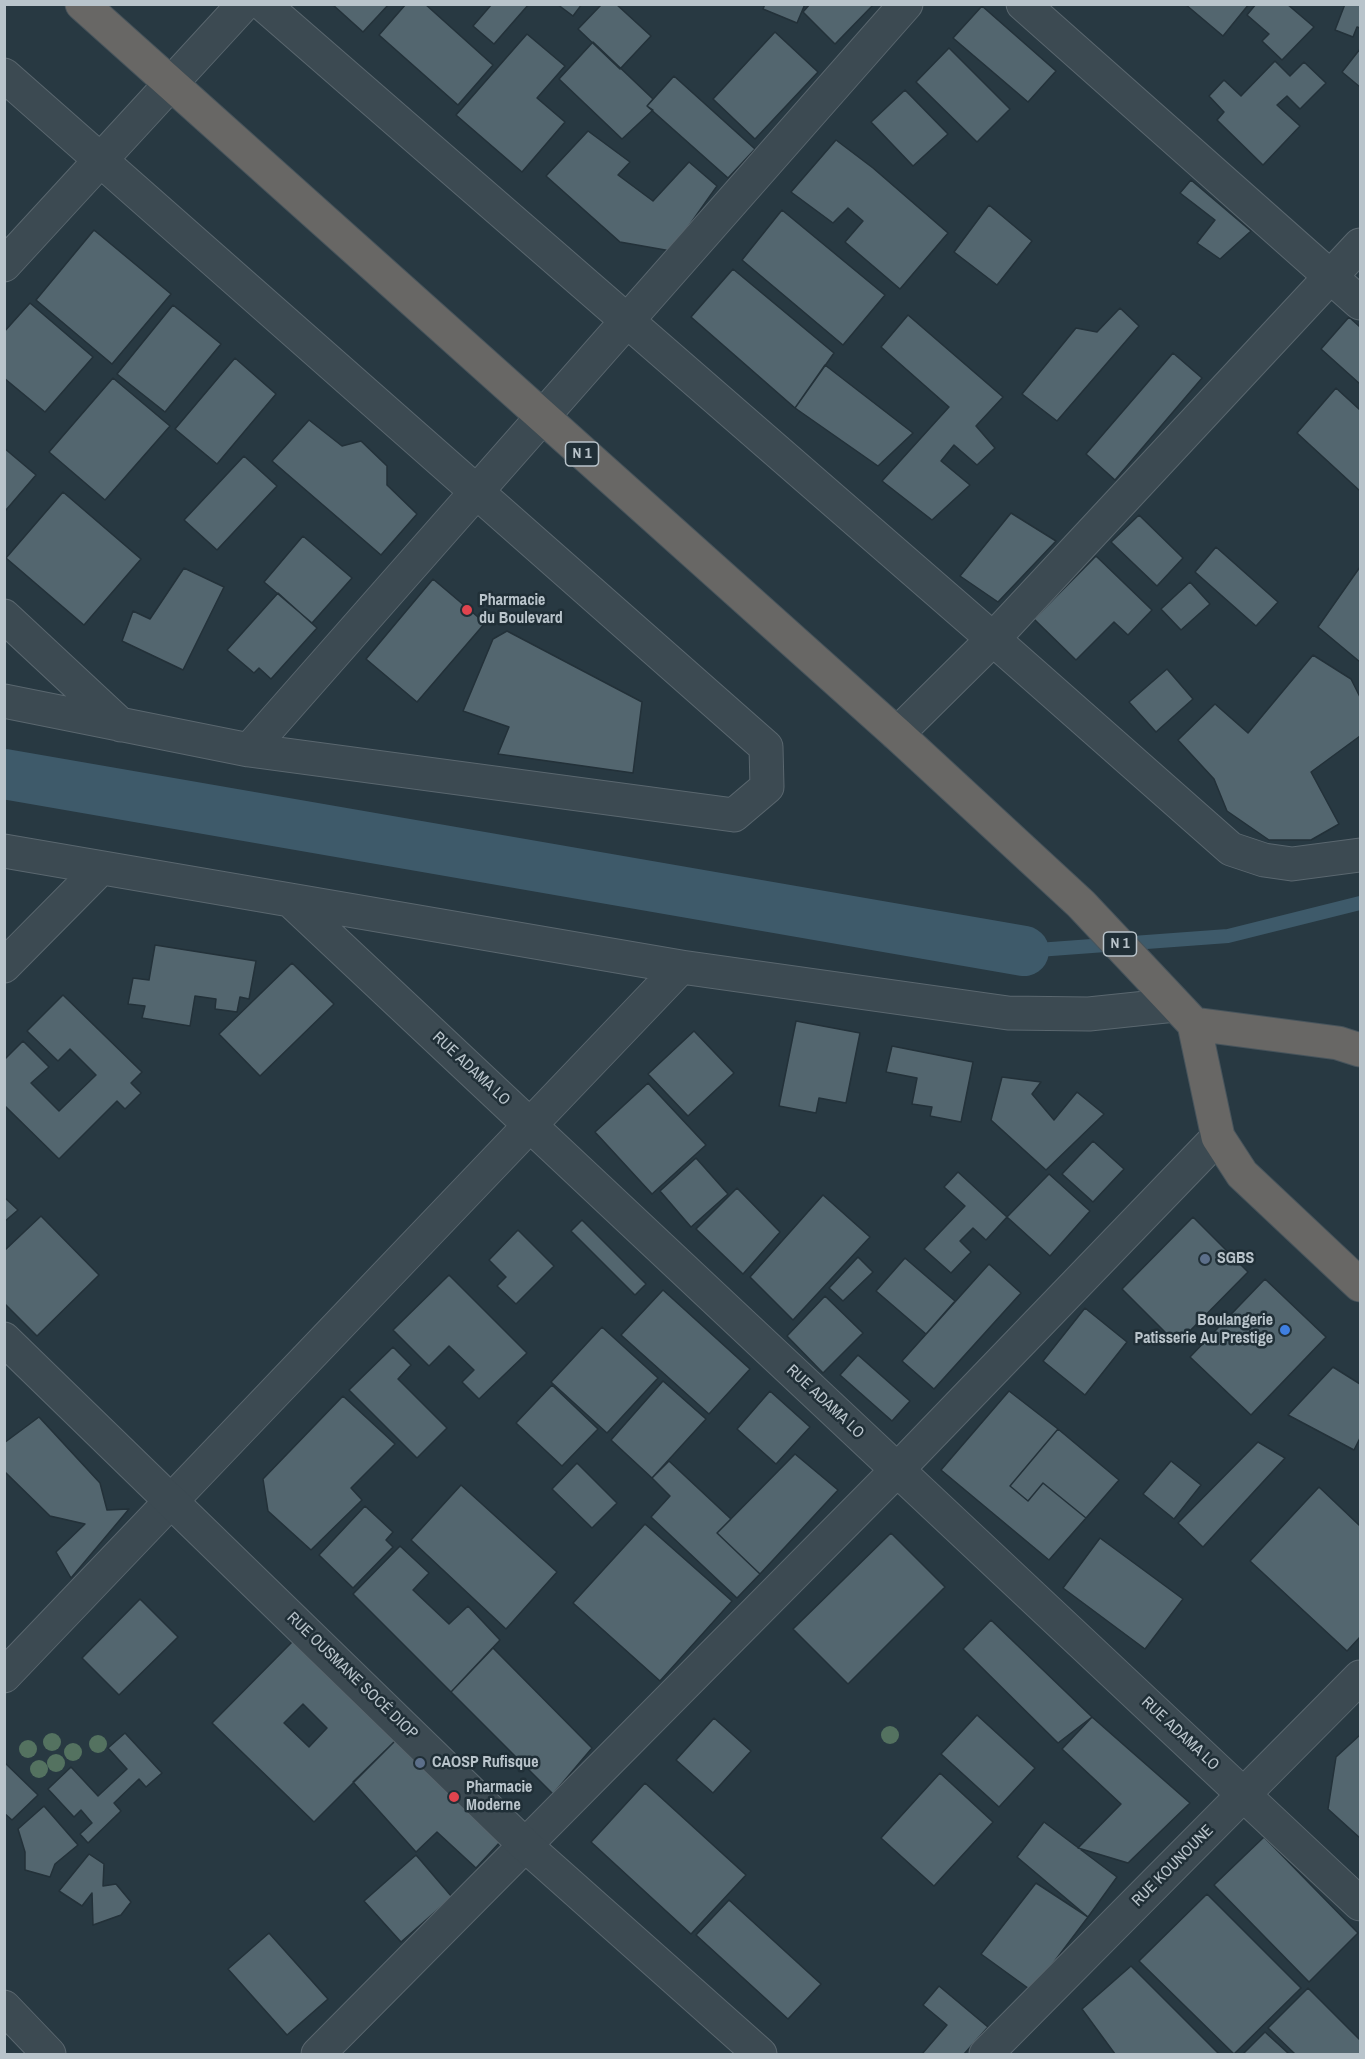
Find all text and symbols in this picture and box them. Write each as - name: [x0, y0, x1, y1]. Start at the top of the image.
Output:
- road number: N 1: [566, 442, 598, 466]
- place label: Pharmacie du Boulevard: [479, 591, 563, 629]
- marker: Pharmacie du Boulevard: [460, 603, 474, 617]
- road number: N 1: [1104, 932, 1136, 956]
- street label: RUE ADAMA LO: [428, 1028, 514, 1110]
- place label: SGBS: [1217, 1249, 1254, 1269]
- marker: SGBS: [1198, 1252, 1212, 1266]
- place label: Boulangerie Patisserie Au Prestige: [1134, 1311, 1273, 1349]
- marker: Boulangerie Patisserie Au Prestige: [1278, 1323, 1292, 1337]
- street label: RUE ADAMA LO: [782, 1361, 868, 1443]
- street label: RUE OUSMANE SOCÉ DIOP: [283, 1609, 421, 1743]
- street label: RUE ADAMA LO: [1137, 1693, 1223, 1775]
- place label: CAOSP Rufisque: [432, 1753, 538, 1773]
- marker: CAOSP Rufisque: [413, 1756, 427, 1770]
- place label: Pharmacie Moderne: [466, 1778, 532, 1816]
- marker: Pharmacie Moderne: [447, 1790, 461, 1804]
- street label: RUE KOUNOUNE: [1128, 1821, 1218, 1911]

